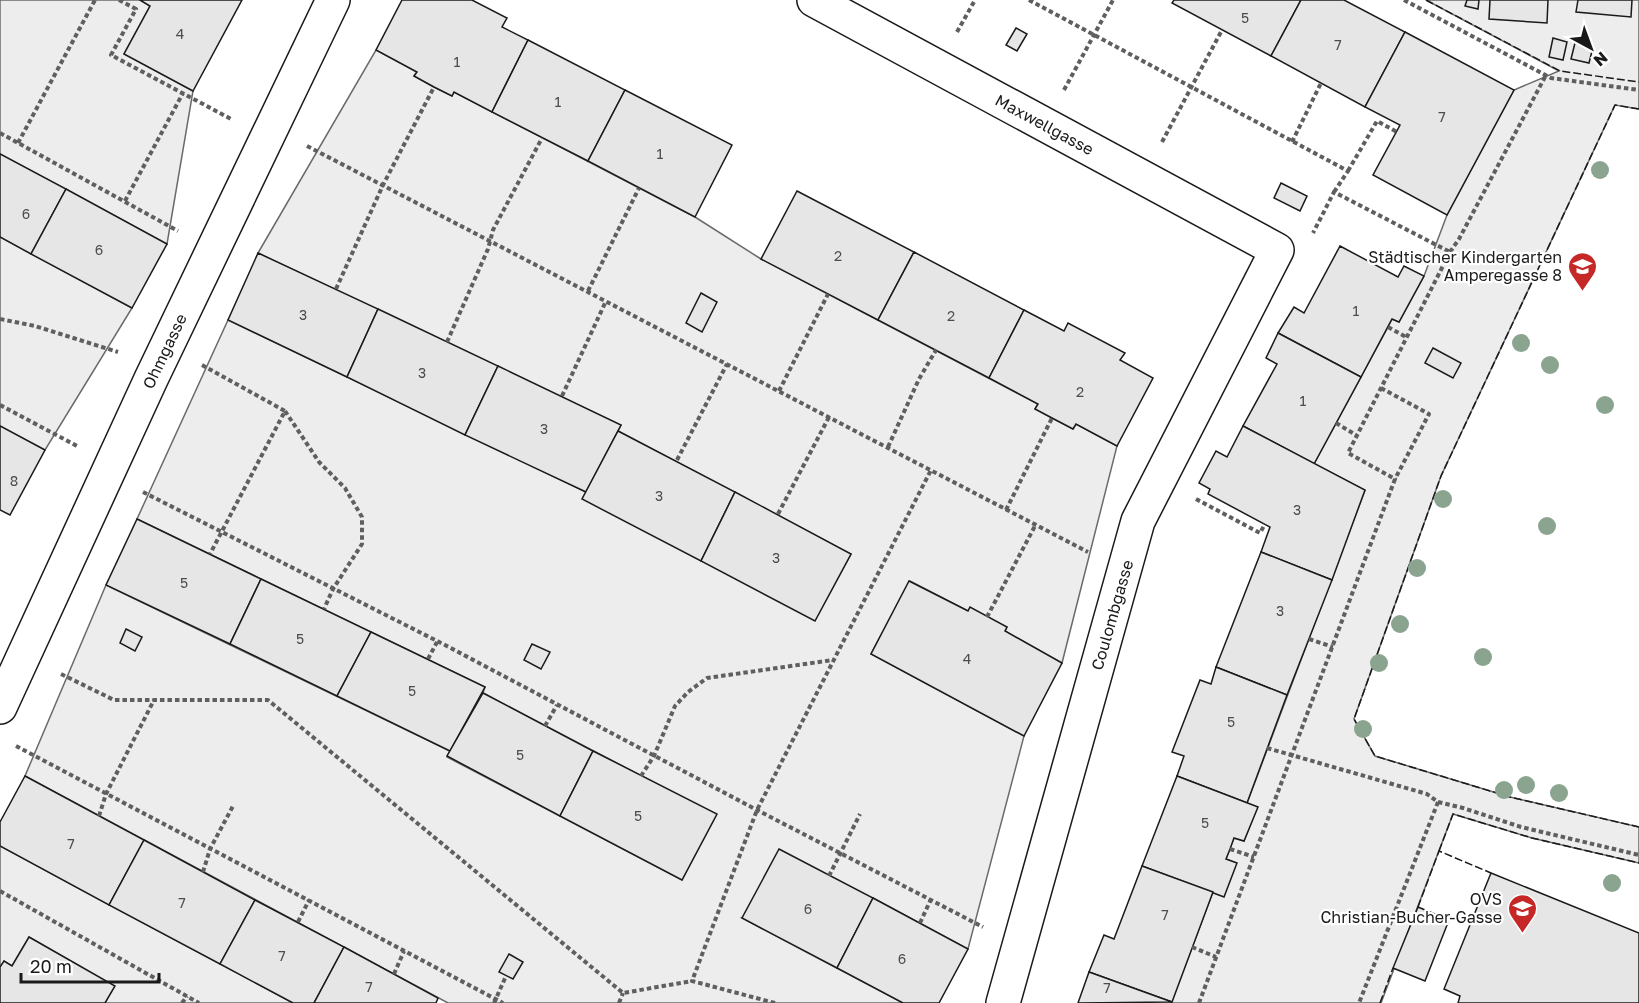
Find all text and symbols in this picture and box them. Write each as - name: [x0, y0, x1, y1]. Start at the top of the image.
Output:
- house number: 5: [1241, 9, 1249, 26]
- north arrow: [1561, 18, 1621, 78]
- house number: 4: [176, 25, 184, 42]
- house number: 7: [1334, 36, 1342, 53]
- text: N: [1590, 48, 1612, 71]
- house number: 1: [454, 53, 461, 70]
- street label: Maxwellgasse: [992, 90, 1097, 159]
- house number: 1: [555, 93, 562, 110]
- house number: 7: [1438, 108, 1446, 125]
- house number: 1: [657, 145, 664, 162]
- house number: 6: [22, 205, 30, 222]
- house number: 6: [95, 241, 103, 258]
- house number: 2: [834, 247, 842, 264]
- place label: Städtischer Kindergarten Amperegasse 8: [1368, 247, 1562, 285]
- school or university icon: Städtischer Kindergarten Amperegasse 8: [1567, 250, 1599, 292]
- house number: 1: [1353, 302, 1360, 319]
- house number: 3: [299, 306, 307, 323]
- house number: 2: [947, 307, 955, 324]
- street label: Ohmgasse: [138, 310, 191, 392]
- house number: 3: [418, 364, 426, 381]
- house number: 2: [1076, 383, 1084, 400]
- house number: 1: [1300, 392, 1307, 409]
- house number: 3: [540, 420, 548, 437]
- house number: 8: [10, 472, 18, 489]
- house number: 3: [655, 487, 663, 504]
- house number: 3: [1293, 501, 1301, 518]
- house number: 3: [772, 549, 780, 566]
- street label: Coulombgasse: [1087, 558, 1137, 672]
- house number: 5: [180, 574, 188, 591]
- house number: 3: [1276, 602, 1284, 619]
- house number: 5: [296, 630, 304, 647]
- house number: 4: [963, 650, 971, 667]
- house number: 5: [408, 682, 416, 699]
- house number: 5: [1227, 713, 1235, 730]
- house number: 5: [516, 746, 524, 763]
- house number: 5: [634, 807, 642, 824]
- house number: 5: [1201, 814, 1209, 831]
- house number: 7: [67, 835, 75, 852]
- place label: OVS Christian-Bucher-Gasse: [1320, 889, 1502, 927]
- school or university icon: OVS Christian-Bucher-Gasse: [1507, 892, 1539, 934]
- house number: 7: [178, 894, 186, 911]
- house number: 6: [804, 900, 812, 917]
- house number: 7: [1161, 906, 1169, 923]
- scale bar: [21, 946, 159, 984]
- house number: 7: [278, 947, 286, 964]
- house number: 6: [898, 950, 906, 967]
- text: 20 m: [30, 955, 72, 977]
- house number: 7: [365, 978, 373, 995]
- house number: 7: [1103, 979, 1111, 996]

